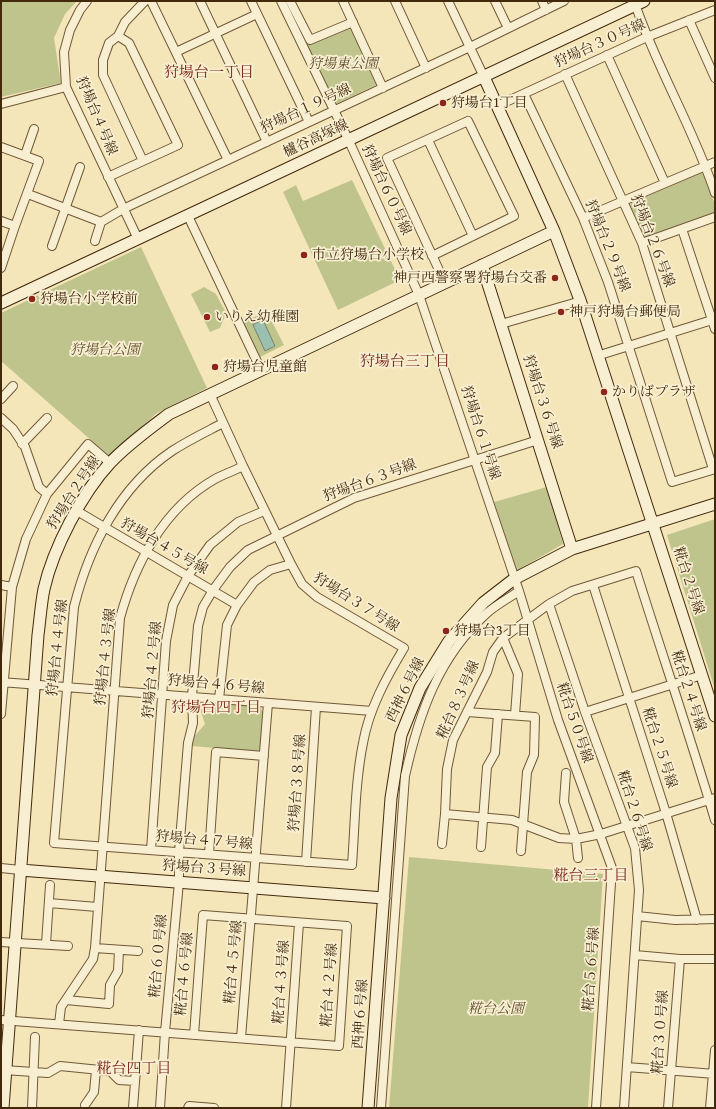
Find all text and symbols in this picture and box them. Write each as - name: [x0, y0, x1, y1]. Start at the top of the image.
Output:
- street label: 狩場台３０号線: [552, 16, 648, 72]
- park label: 狩場東公園: [308, 56, 378, 72]
- district label: 狩場台一丁目: [164, 64, 254, 82]
- street label: 狩場台４号線: [72, 74, 120, 158]
- street label: 狩場台１９号線: [258, 81, 354, 137]
- place label: 狩場台1丁目: [451, 95, 528, 111]
- marker: 狩場台1丁目: [438, 98, 448, 108]
- street label: 櫨谷高塚線: [281, 117, 351, 161]
- street label: 狩場台６０号線: [358, 142, 414, 238]
- street label: 狩場台２６号線: [627, 192, 677, 290]
- street label: 狩場台２９号線: [581, 197, 633, 295]
- place label: 市立狩場台小学校: [312, 247, 424, 263]
- marker: 市立狩場台小学校: [299, 250, 309, 260]
- place label: 神戸西警察署狩場台交番: [393, 270, 547, 286]
- marker: 神戸西警察署狩場台交番: [550, 273, 560, 283]
- place label: 狩場台小学校前: [40, 291, 138, 307]
- marker: 狩場台小学校前: [27, 294, 37, 304]
- place label: 神戸狩場台郵便局: [569, 304, 681, 320]
- marker: 神戸狩場台郵便局: [556, 307, 566, 317]
- place label: いりえ幼稚園: [215, 309, 299, 325]
- marker: いりえ幼稚園: [202, 312, 212, 322]
- park label: 狩場台公園: [70, 342, 140, 358]
- district label: 狩場台三丁目: [360, 353, 450, 371]
- street label: 狩場台３６号線: [519, 353, 565, 451]
- place label: 狩場台児童館: [223, 359, 307, 375]
- marker: 狩場台児童館: [210, 362, 220, 372]
- street label: 狩場台６１号線: [457, 384, 503, 482]
- place label: かりばプラザ: [612, 384, 696, 400]
- marker: かりばプラザ: [599, 387, 609, 397]
- street label: 狩場台２号線: [44, 453, 104, 533]
- street label: 狩場台６３号線: [321, 456, 419, 506]
- street label: 狩場台４５号線: [117, 515, 211, 579]
- street label: 糀台２号線: [669, 545, 707, 617]
- street label: 狩場台３７号線: [310, 570, 402, 636]
- street label: 狩場台４４号線: [45, 598, 71, 698]
- street label: 狩場台４３号線: [93, 607, 119, 707]
- street label: 狩場台４２号線: [140, 620, 166, 720]
- place label: 狩場台3丁目: [454, 623, 531, 639]
- marker: 狩場台3丁目: [441, 626, 451, 636]
- street label: 糀台２４号線: [667, 648, 709, 734]
- street label: 西神６号線: [383, 655, 429, 725]
- street label: 糀台８３号線: [434, 658, 484, 742]
- street label: 狩場台４６号線: [166, 672, 266, 698]
- street label: 糀台５０号線: [552, 681, 596, 765]
- district label: 狩場台四丁目: [171, 699, 261, 717]
- street label: 糀台２５号線: [638, 705, 680, 791]
- street label: 狩場台３８号線: [286, 734, 310, 832]
- street label: 糀台２６号線: [613, 768, 655, 854]
- street label: 狩場台４７号線: [154, 828, 254, 854]
- street label: 狩場台３号線: [162, 858, 246, 880]
- district label: 糀台三丁目: [554, 867, 628, 885]
- street label: 糀台６０号線: [147, 913, 171, 999]
- street label: 糀台４５号線: [222, 919, 246, 1005]
- street label: 糀台５６号線: [581, 927, 603, 1011]
- street label: 糀台４６号線: [173, 931, 197, 1017]
- street label: 糀台４３号線: [271, 940, 293, 1024]
- street label: 糀台４２号線: [319, 943, 341, 1027]
- street label: 西神６号線: [350, 978, 372, 1050]
- street label: 糀台３０号線: [650, 990, 672, 1074]
- park label: 糀台公園: [468, 1001, 524, 1017]
- district label: 糀台四丁目: [97, 1060, 171, 1078]

